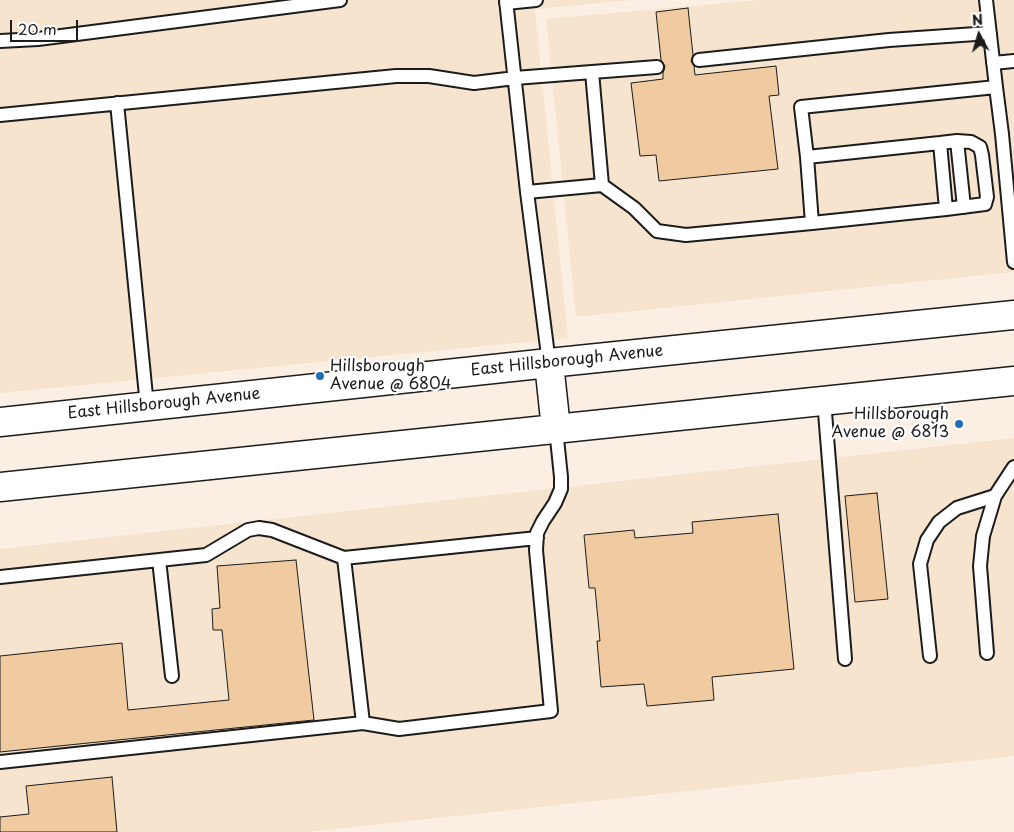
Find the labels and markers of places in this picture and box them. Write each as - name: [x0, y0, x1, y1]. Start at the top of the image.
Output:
- place label: Hillsborough Avenue @ 6804: [330, 357, 451, 395]
- marker: Hillsborough Avenue @ 6804: [314, 370, 326, 382]
- place label: Hillsborough Avenue @ 6813: [832, 405, 949, 443]
- marker: Hillsborough Avenue @ 6813: [953, 418, 965, 430]

